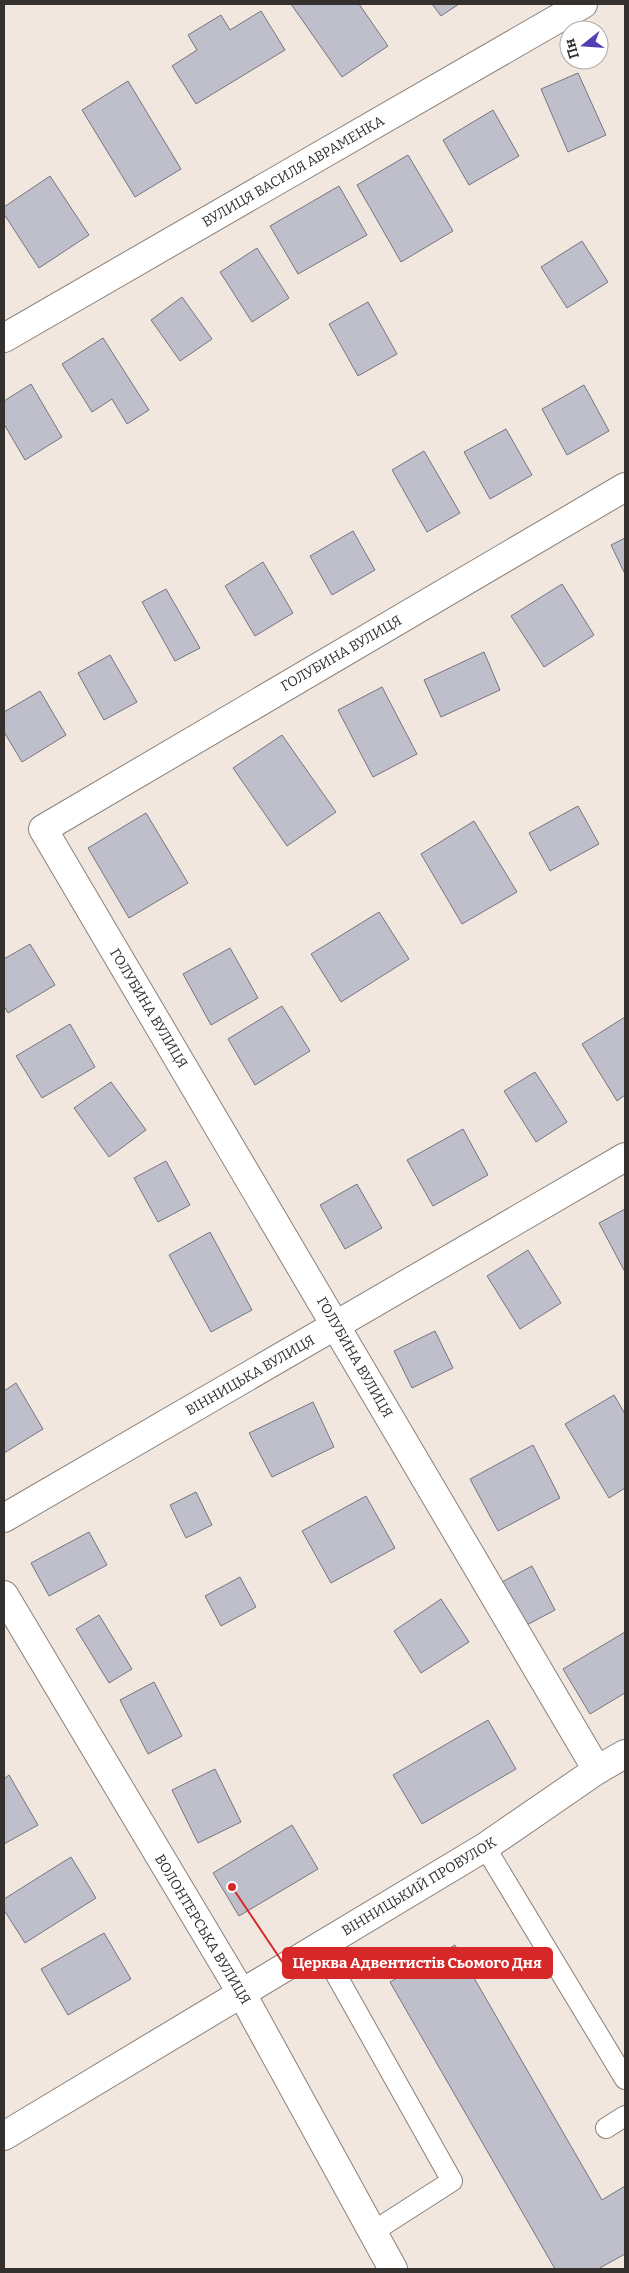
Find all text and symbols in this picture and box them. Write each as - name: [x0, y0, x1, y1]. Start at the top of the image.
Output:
- north arrow: [559, 20, 609, 70]
- text: Пн: [561, 36, 583, 61]
- street label: ВУЛИЦЯ ВАСИЛЯ АВРАМЕНКА: [199, 112, 387, 231]
- street label: ГОЛУБИНА ВУЛИЦЯ: [278, 612, 405, 695]
- street label: ГОЛУБИНА ВУЛИЦЯ: [106, 945, 191, 1071]
- street label: ГОЛУБИНА ВУЛИЦЯ: [313, 1294, 396, 1421]
- street label: ВІННИЦЬКА ВУЛИЦЯ: [183, 1332, 318, 1419]
- street label: ВІННИЦЬКИЙ ПРОВУЛОК: [338, 1833, 500, 1939]
- street label: ВОЛОНТЕРСЬКА ВУЛИЦЯ: [151, 1851, 254, 2007]
- callout: Церква Адвентистів Сьомого Дня: [283, 1948, 552, 1978]
- text: Церква Адвентистів Сьомого Дня: [292, 1954, 542, 1972]

